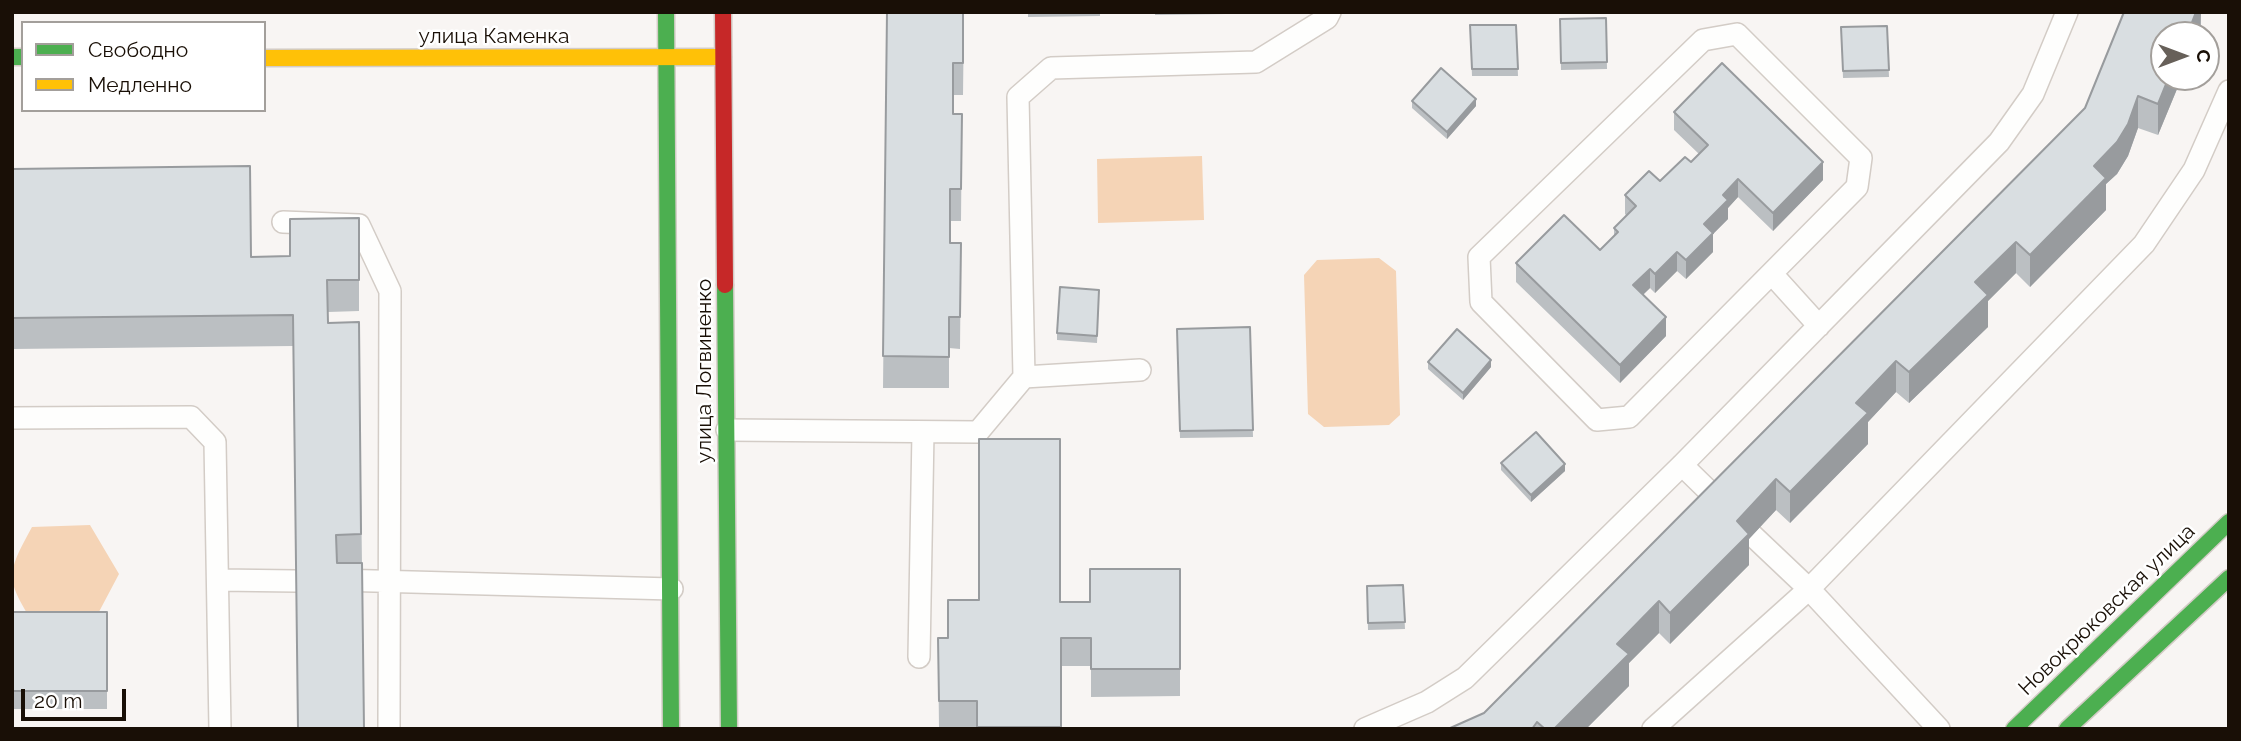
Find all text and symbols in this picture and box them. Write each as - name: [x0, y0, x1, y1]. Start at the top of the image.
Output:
- legend: [21, 21, 266, 112]
- north arrow: [2150, 21, 2220, 91]
- street label: улица Каменка: [418, 24, 570, 50]
- text: Свободно: [88, 37, 188, 62]
- text: С: [2193, 49, 2215, 63]
- text: Медленно: [88, 72, 192, 97]
- street label: улица Логвиненко: [692, 279, 718, 463]
- street label: Новокрюковская улица: [2014, 519, 2200, 701]
- scale bar: [24, 674, 130, 718]
- text: 20 m: [34, 688, 82, 713]

